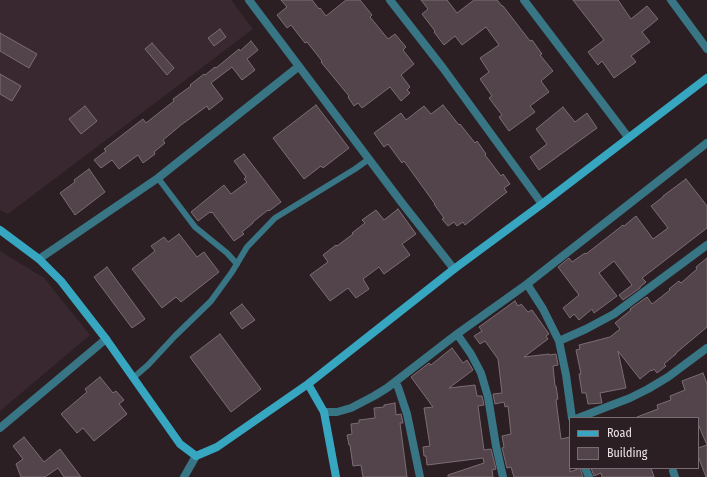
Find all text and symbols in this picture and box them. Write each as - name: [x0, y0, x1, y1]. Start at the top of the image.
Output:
- legend: [569, 417, 699, 469]
- text: Road: [607, 426, 632, 440]
- text: Building: [607, 446, 647, 460]

